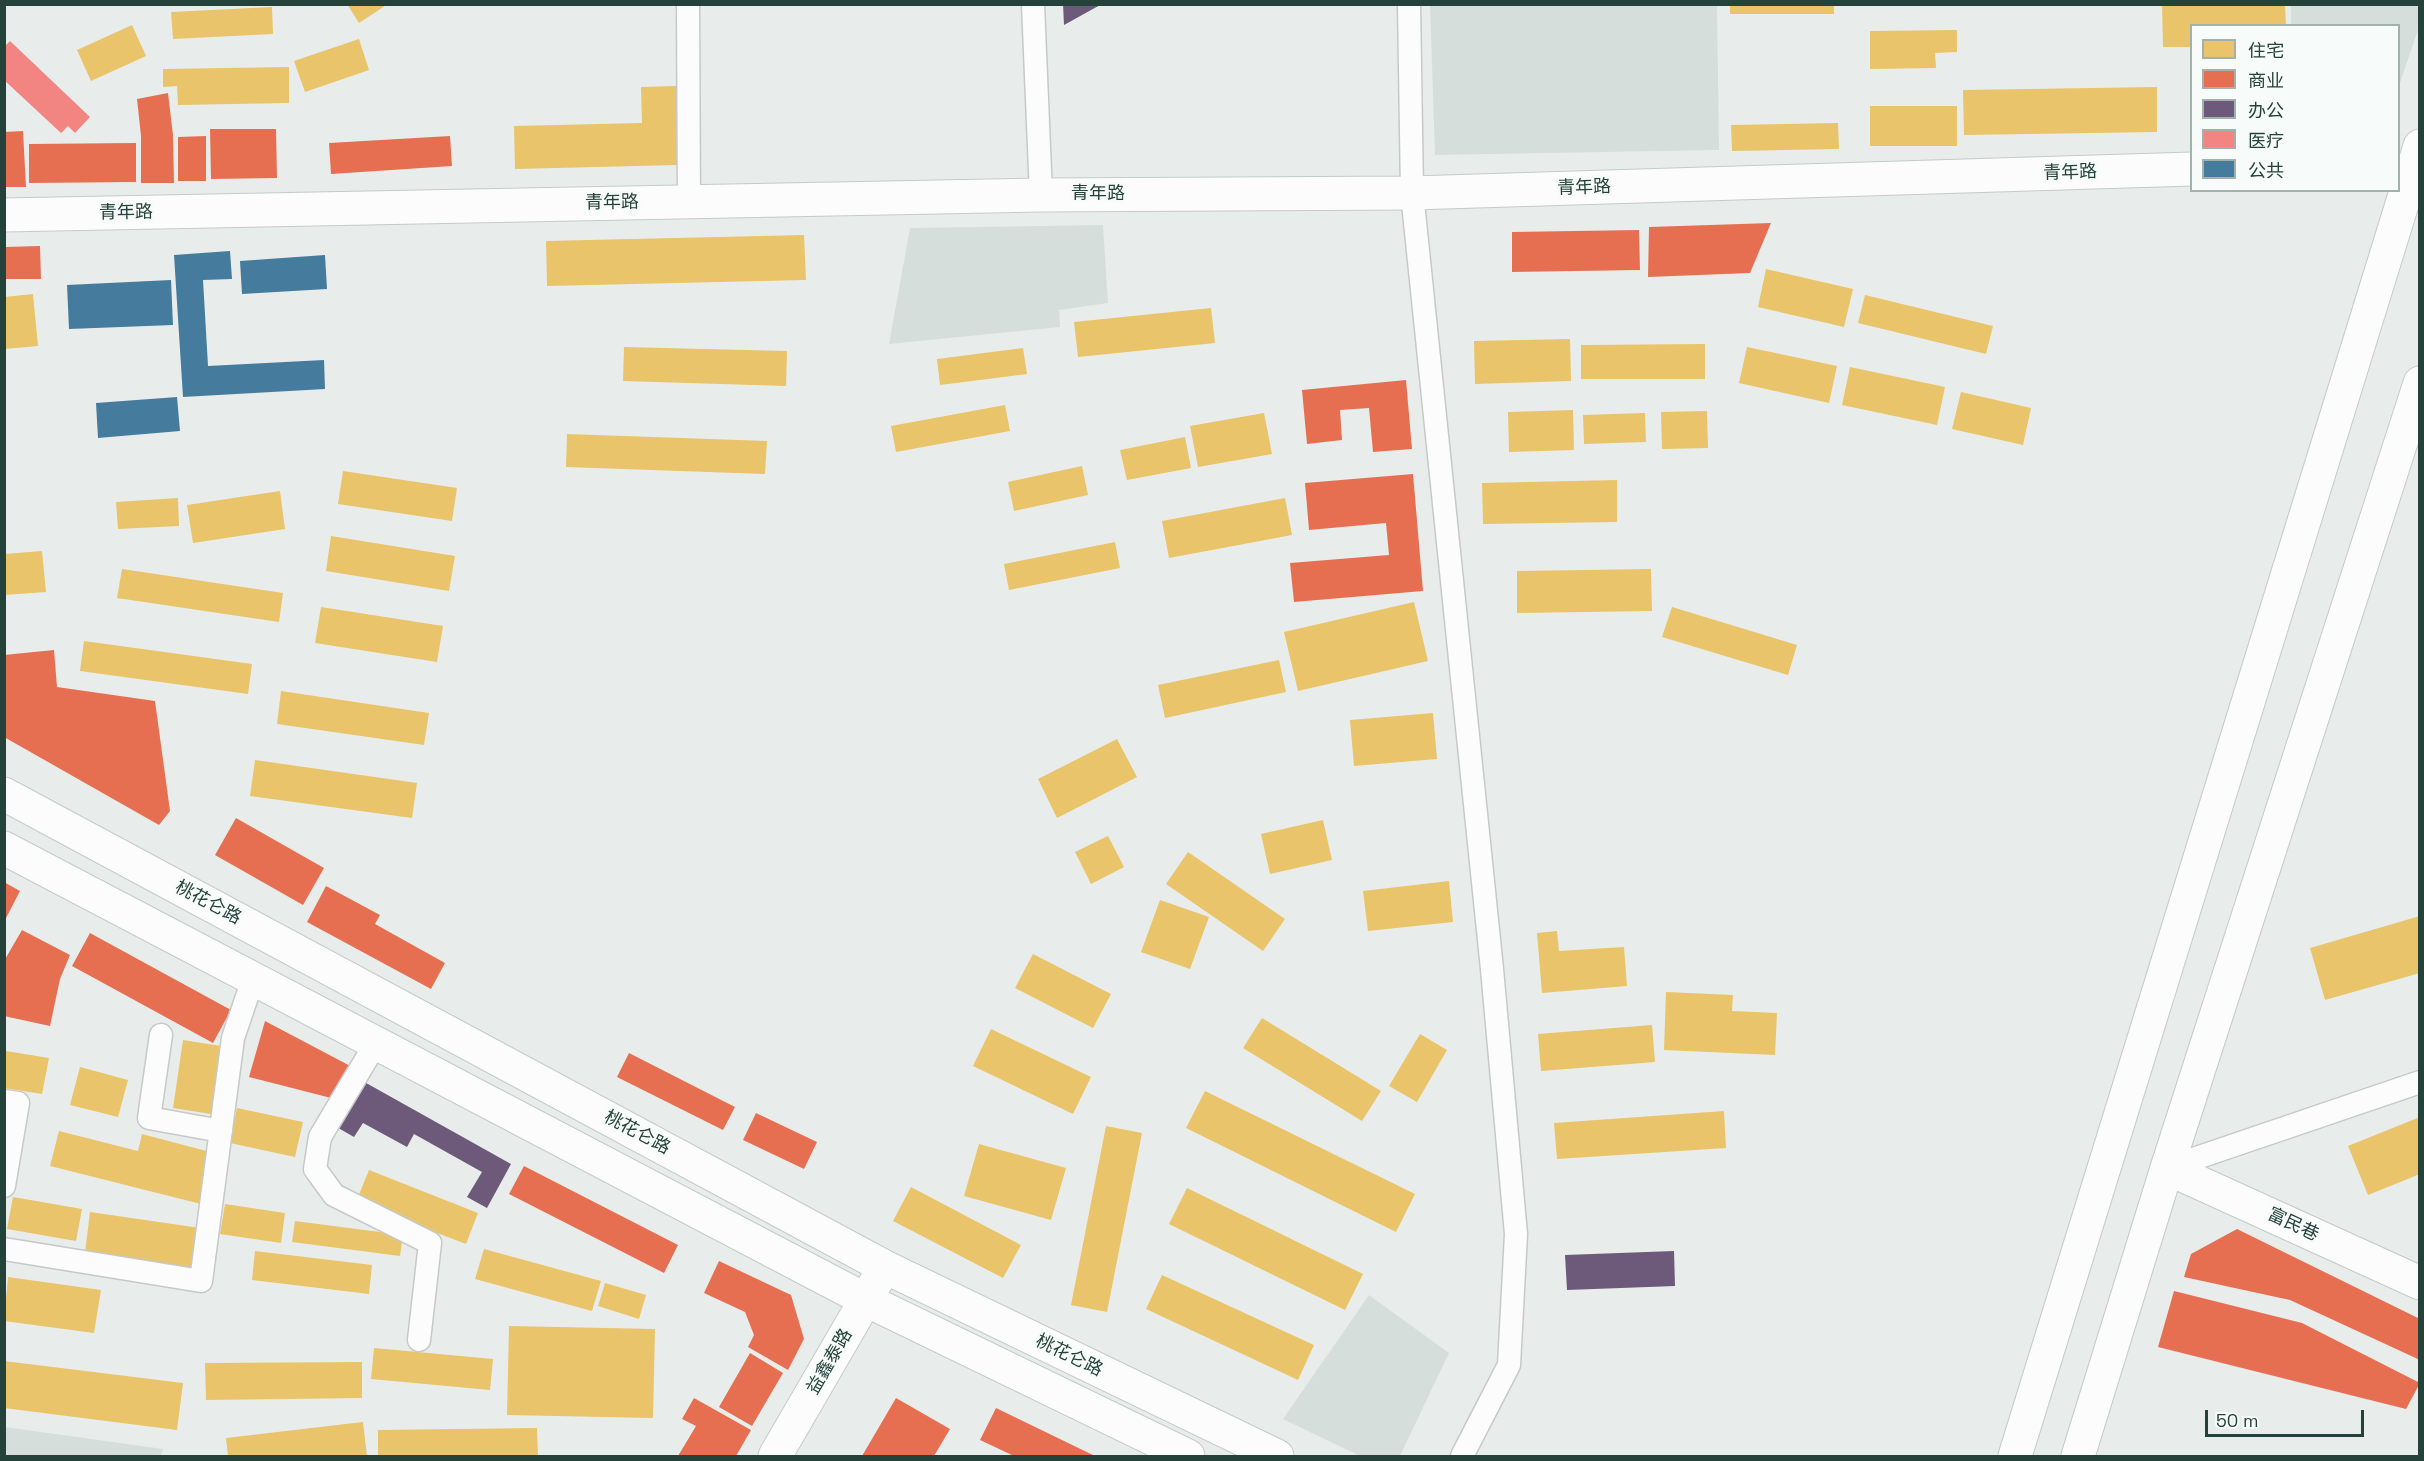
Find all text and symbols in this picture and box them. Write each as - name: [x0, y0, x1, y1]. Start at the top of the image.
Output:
- legend: [2190, 24, 2400, 192]
- text: 住宅: [2248, 39, 2284, 62]
- text: 商业: [2248, 69, 2284, 92]
- text: 办公: [2248, 99, 2284, 122]
- text: 医疗: [2248, 129, 2284, 152]
- text: 公共: [2248, 159, 2284, 182]
- street label: 青年路: [2043, 161, 2097, 185]
- street label: 青年路: [1557, 176, 1611, 200]
- street label: 青年路: [1071, 183, 1125, 205]
- street label: 青年路: [585, 192, 639, 214]
- street label: 青年路: [99, 202, 153, 224]
- street label: 桃花仑路: [171, 877, 245, 929]
- street label: 桃花仑路: [600, 1107, 674, 1159]
- street label: 富民巷: [2264, 1204, 2322, 1246]
- street label: 益鑫泰路: [803, 1325, 857, 1399]
- street label: 桃花仑路: [1032, 1331, 1106, 1381]
- scale bar: [2208, 1398, 2367, 1436]
- text: 50 m: [2216, 1409, 2258, 1432]

